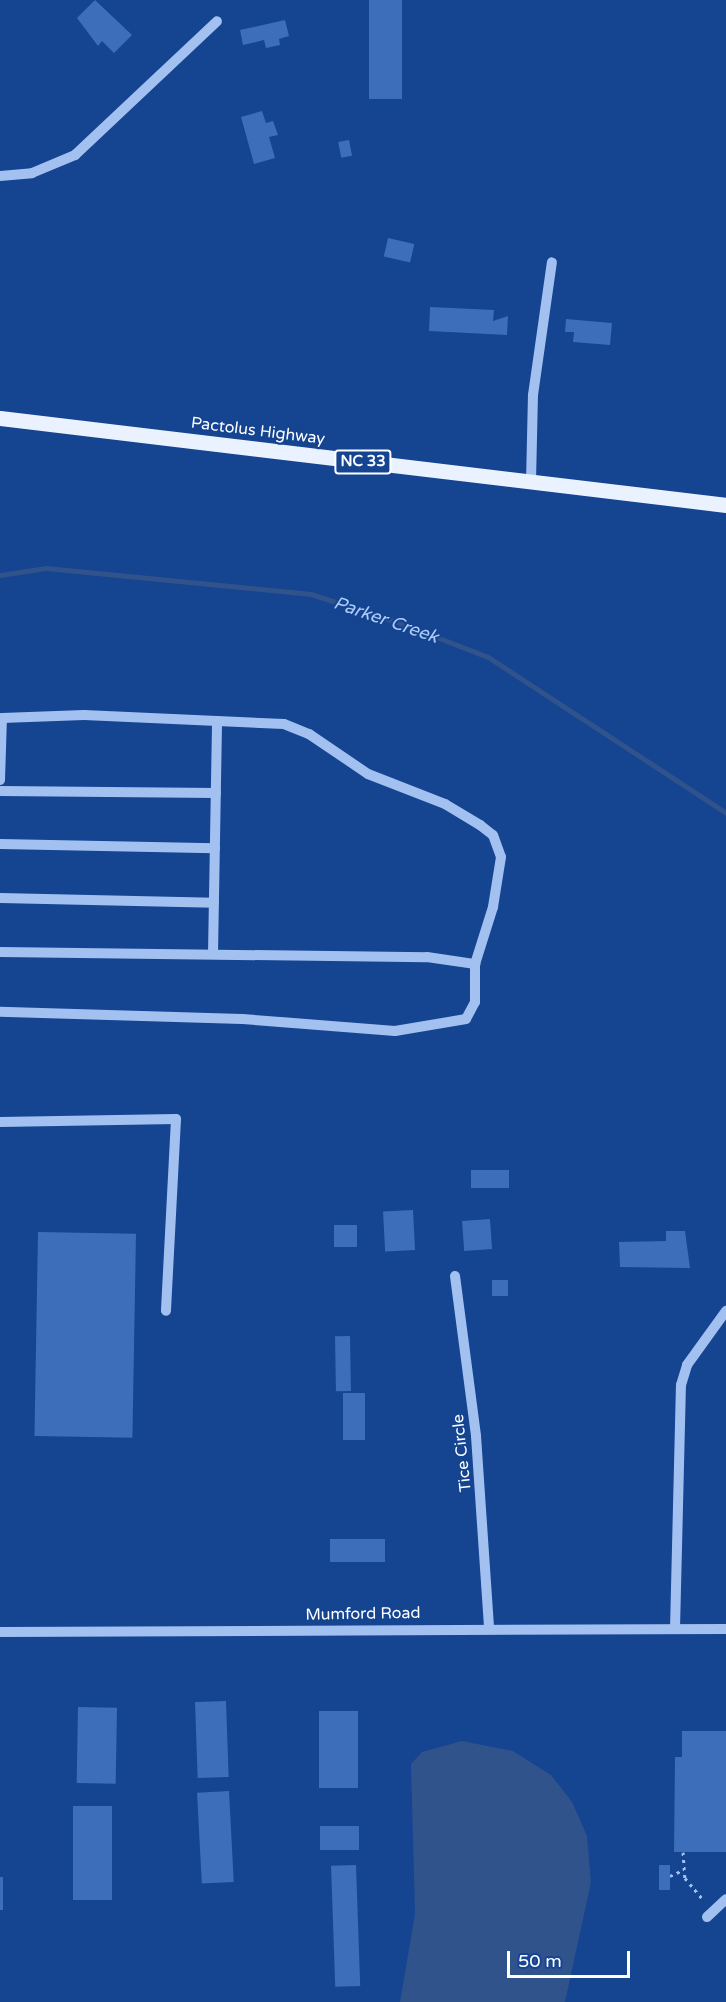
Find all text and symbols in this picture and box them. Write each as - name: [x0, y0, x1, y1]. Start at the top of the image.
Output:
- street label: Pactolus Highway: [190, 413, 326, 449]
- road number: NC 33: [333, 450, 393, 474]
- water label: Parker Creek: [331, 592, 441, 648]
- street label: Tice Circle: [448, 1413, 476, 1493]
- street label: Mumford Road: [305, 1603, 421, 1625]
- scale bar: [510, 1939, 633, 1977]
- text: 50 m: [518, 1950, 562, 1972]

